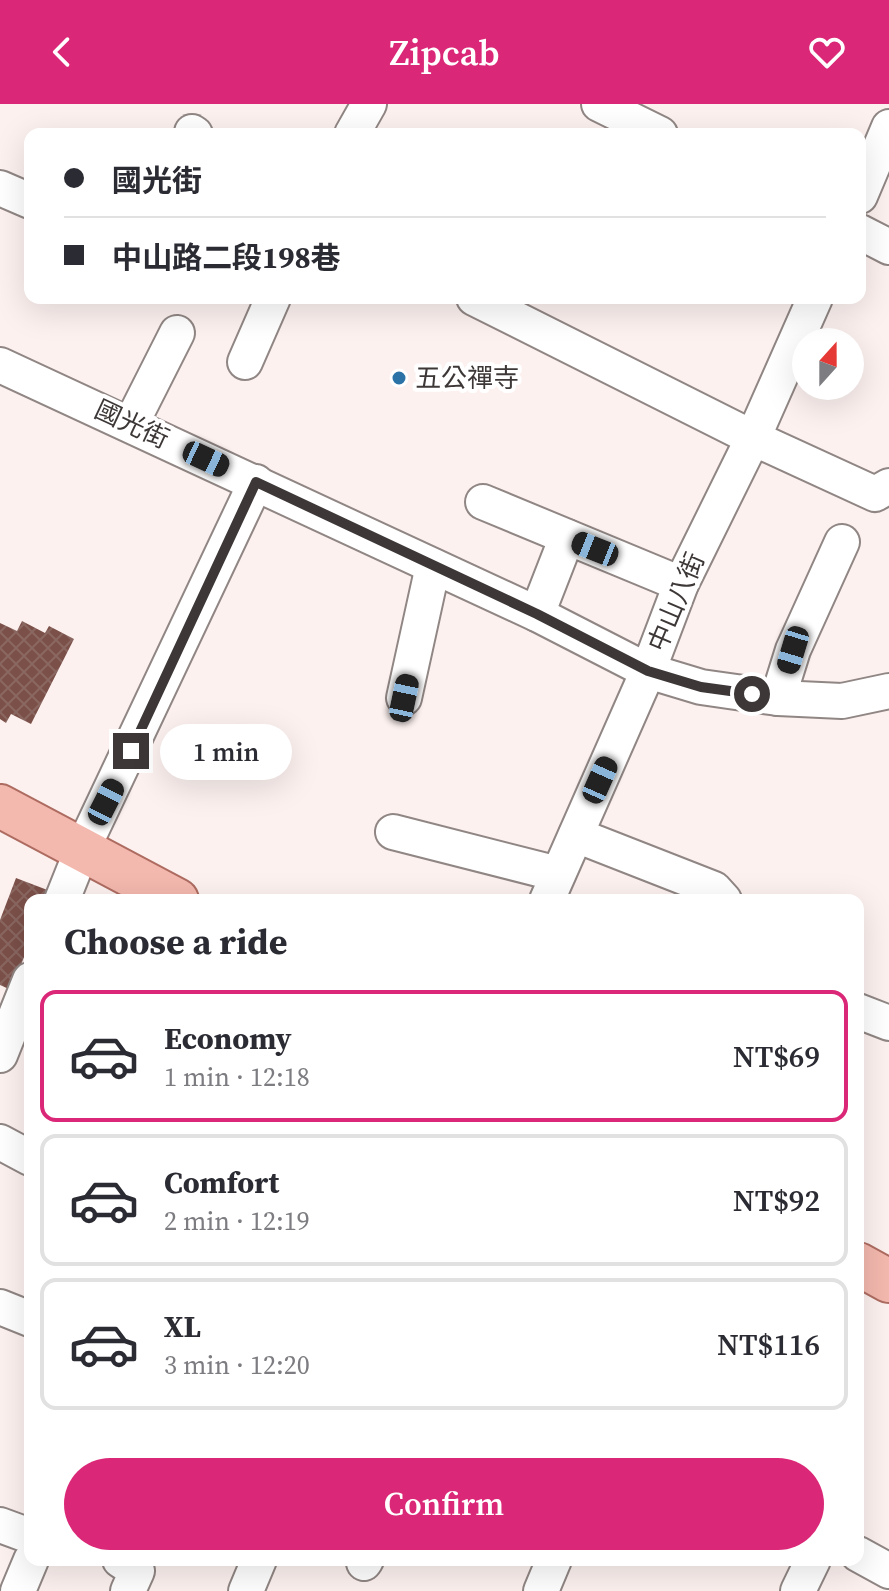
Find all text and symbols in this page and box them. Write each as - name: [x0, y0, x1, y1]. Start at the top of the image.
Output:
- text: Zipcab: [389, 28, 500, 77]
- icon: back: [40, 30, 84, 74]
- icon: heart: [805, 30, 849, 74]
- text: 國光街: [112, 160, 202, 201]
- text: 中山路二段198巷: [112, 237, 341, 278]
- north arrow: [792, 328, 864, 400]
- map controls: [792, 328, 864, 400]
- place label: 五公禪寺: [415, 360, 519, 396]
- marker: 五公禪寺: [390, 369, 408, 387]
- street label: 國光街: [89, 391, 175, 457]
- car: [179, 438, 233, 480]
- car: [568, 529, 622, 569]
- street label: 中山八街: [639, 547, 713, 657]
- car: [775, 624, 811, 676]
- car: [387, 672, 421, 724]
- route start: [734, 676, 770, 712]
- callout: 1 min: [159, 723, 291, 779]
- route end: [113, 733, 149, 769]
- text: 1 min: [193, 734, 259, 770]
- car: [579, 753, 621, 807]
- car: [84, 775, 128, 829]
- text: Choose a ride: [64, 917, 287, 966]
- text: Economy: [164, 1018, 292, 1059]
- icon: car: [68, 1020, 140, 1092]
- text: NT$69: [733, 1036, 820, 1077]
- text: 1 min · 12:18: [164, 1059, 310, 1095]
- text: Comfort: [164, 1162, 279, 1203]
- icon: car: [68, 1164, 140, 1236]
- text: NT$92: [733, 1180, 820, 1221]
- text: 2 min · 12:19: [164, 1203, 310, 1239]
- text: XL: [164, 1306, 201, 1347]
- icon: car: [68, 1308, 140, 1380]
- text: NT$116: [717, 1324, 820, 1365]
- text: 3 min · 12:20: [164, 1347, 310, 1383]
- button: Confirm: [64, 1458, 824, 1550]

